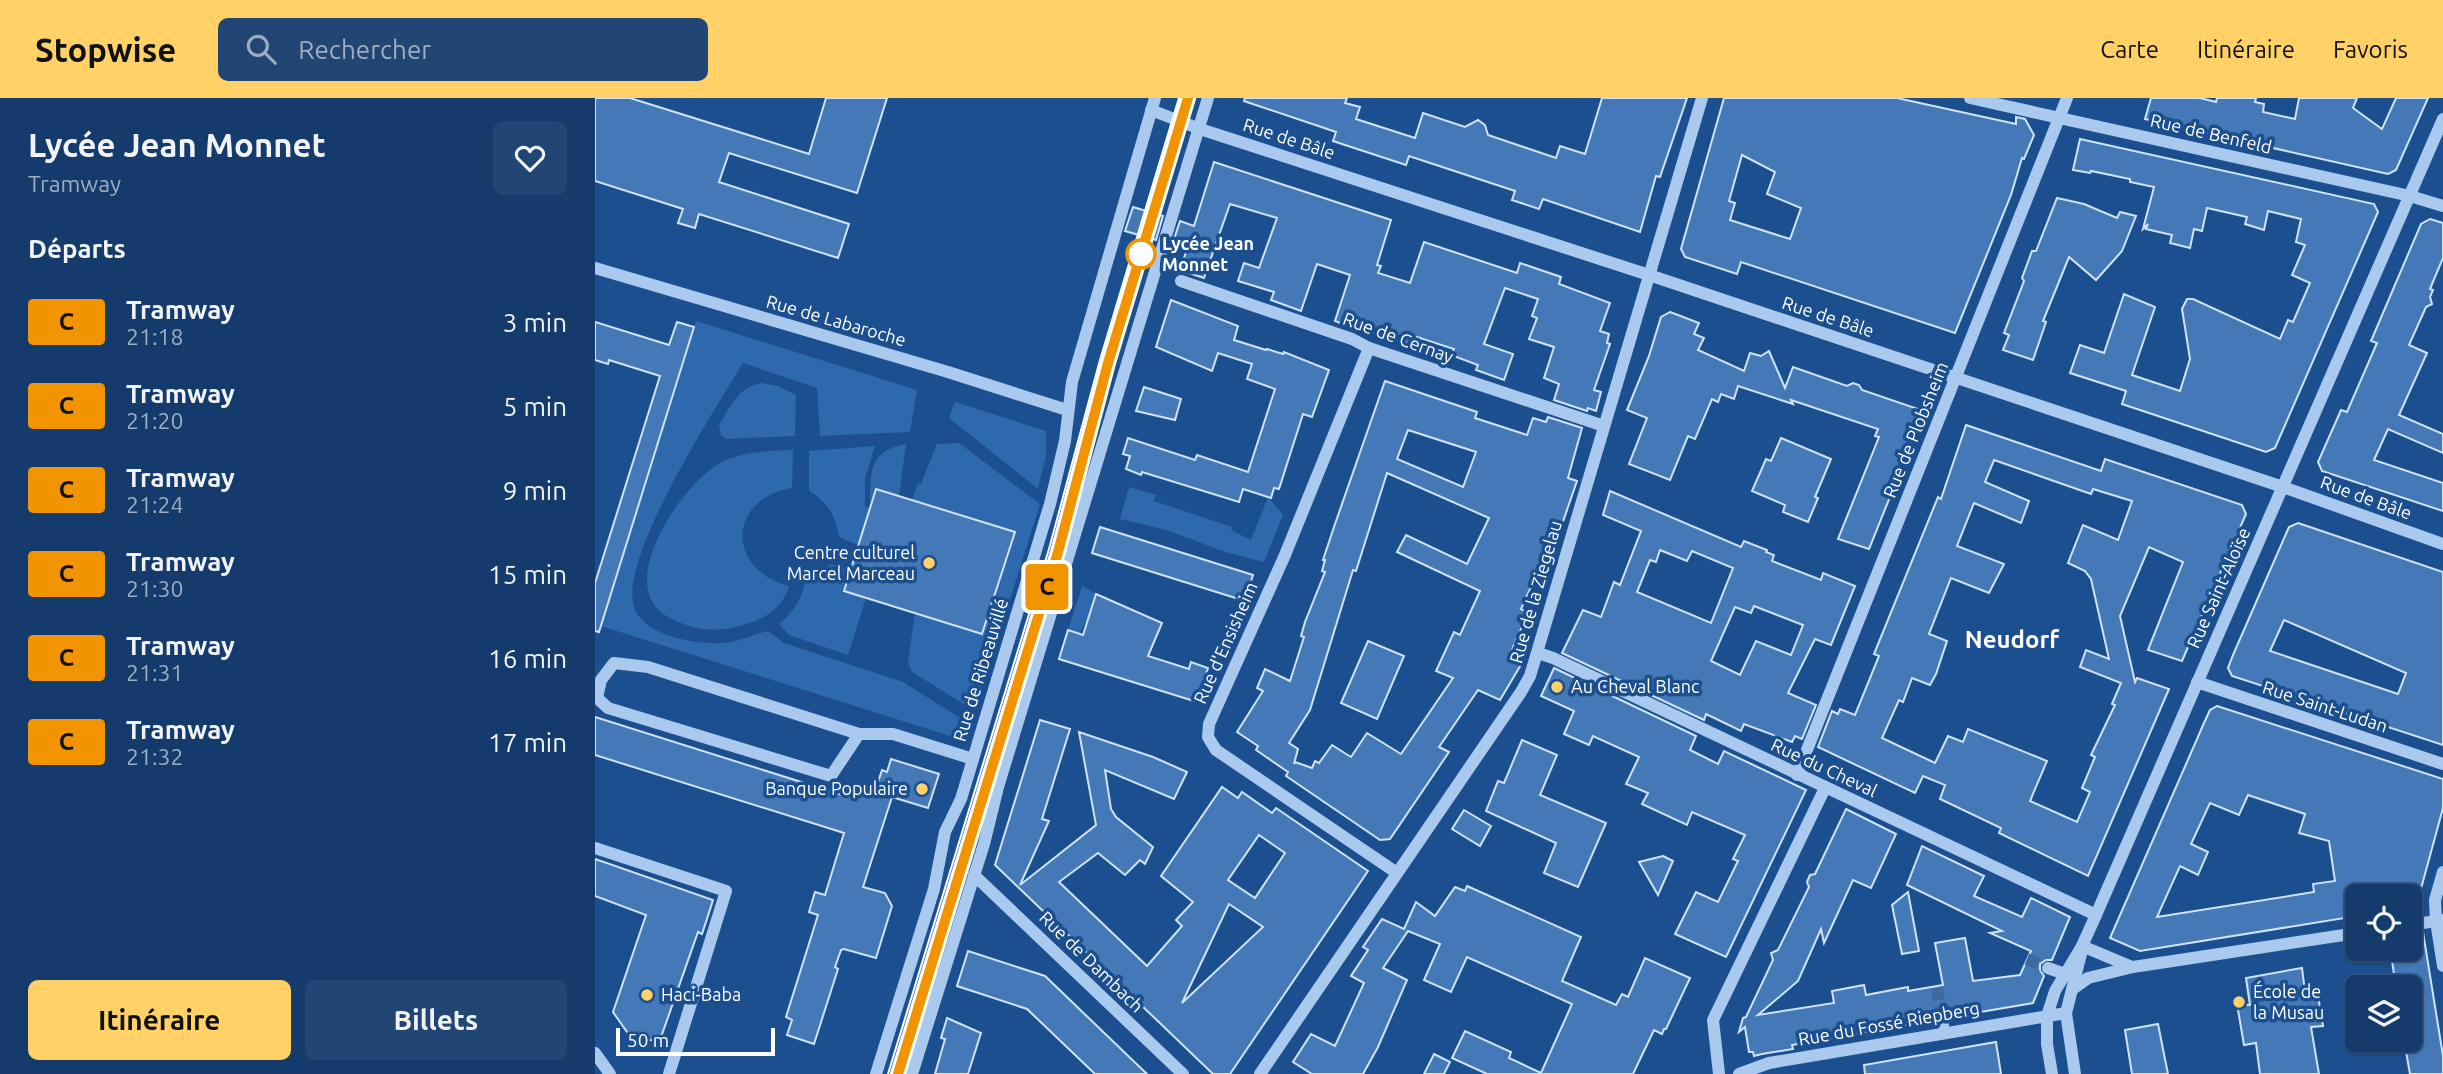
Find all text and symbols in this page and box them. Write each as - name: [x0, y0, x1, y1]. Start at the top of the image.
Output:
- search box: [218, 18, 708, 81]
- icon: search: [242, 30, 280, 68]
- text: Stopwise: [35, 31, 176, 68]
- text: Rechercher: [298, 35, 431, 64]
- text: Carte: [2100, 36, 2159, 63]
- text: Itinéraire: [2197, 36, 2295, 63]
- text: Favoris: [2333, 36, 2408, 63]
- street label: Rue de Benfeld: [2149, 109, 2274, 157]
- street label: Rue de Bâle: [1241, 114, 1338, 162]
- button: heart: [493, 121, 567, 195]
- text: Lycée Jean Monnet: [28, 126, 326, 163]
- text: Tramway: [28, 171, 121, 196]
- place label: Lycée Jean Monnet: [1162, 233, 1254, 274]
- text: Départs: [28, 234, 126, 263]
- marker: Lycée Jean Monnet: [1126, 239, 1156, 269]
- street label: Rue de Labaroche: [764, 291, 908, 350]
- street label: Rue de Bâle: [1780, 292, 1877, 340]
- text: Tramway: [126, 295, 235, 324]
- text: C: [59, 308, 74, 335]
- text: 3 min: [503, 308, 567, 337]
- street label: Rue de Cernay: [1340, 308, 1457, 366]
- text: 21:18: [126, 324, 184, 349]
- street label: Rue de Plobsheim: [1879, 359, 1951, 500]
- text: Tramway: [126, 379, 235, 408]
- text: C: [59, 392, 74, 419]
- text: 5 min: [503, 392, 567, 421]
- text: 21:20: [126, 408, 184, 433]
- text: Tramway: [126, 463, 235, 492]
- street label: Rue de Bâle: [2318, 471, 2415, 523]
- text: C: [59, 476, 74, 503]
- text: 9 min: [503, 476, 567, 505]
- text: 21:24: [126, 492, 184, 517]
- street label: Rue de la Ziegelau: [1505, 518, 1565, 665]
- street label: Rue Saint-Aloïse: [2183, 524, 2254, 651]
- place label: Centre culturel Marcel Marceau: [787, 542, 915, 583]
- text: Tramway: [126, 547, 235, 576]
- marker: Centre culturel Marcel Marceau: [921, 555, 937, 571]
- text: C: [59, 560, 74, 587]
- text: 15 min: [488, 560, 567, 589]
- line badge: C: [1024, 564, 1070, 610]
- text: C: [1039, 573, 1055, 600]
- text: 21:30: [126, 576, 184, 601]
- street label: Rue d'Ensisheim: [1189, 579, 1261, 706]
- street label: Rue de Ribeauvillé: [949, 596, 1011, 744]
- district label: Neudorf: [1965, 626, 2060, 653]
- text: Tramway: [126, 631, 235, 660]
- text: C: [59, 644, 74, 671]
- text: 16 min: [488, 644, 567, 673]
- text: 21:31: [126, 660, 184, 685]
- place label: Au Cheval Blanc: [1571, 676, 1699, 696]
- street label: Rue Saint-Ludan: [2260, 676, 2390, 736]
- marker: Au Cheval Blanc: [1549, 679, 1565, 695]
- text: Tramway: [126, 715, 235, 744]
- text: C: [59, 728, 74, 755]
- text: 17 min: [488, 728, 567, 757]
- street label: Rue du Cheval: [1768, 734, 1881, 800]
- text: 21:32: [126, 744, 184, 769]
- place label: Banque Populaire: [765, 778, 908, 798]
- marker: Banque Populaire: [914, 781, 930, 797]
- map controls: [2345, 884, 2422, 1052]
- button: locate: [2345, 884, 2422, 961]
- street label: Rue de Dambach: [1036, 907, 1148, 1016]
- button: layers: [2345, 975, 2422, 1052]
- button: Itinéraire: [28, 980, 291, 1060]
- button: Billets: [305, 980, 567, 1060]
- place label: École de la Musau: [2253, 980, 2324, 1022]
- place label: Haci-Baba: [661, 984, 741, 1004]
- marker: Haci-Baba: [639, 987, 655, 1003]
- marker: École de la Musau: [2231, 994, 2247, 1010]
- street label: Rue du Fossé Riepberg: [1797, 997, 1981, 1049]
- scale bar: [616, 1025, 775, 1057]
- text: 50 m: [627, 1029, 669, 1051]

